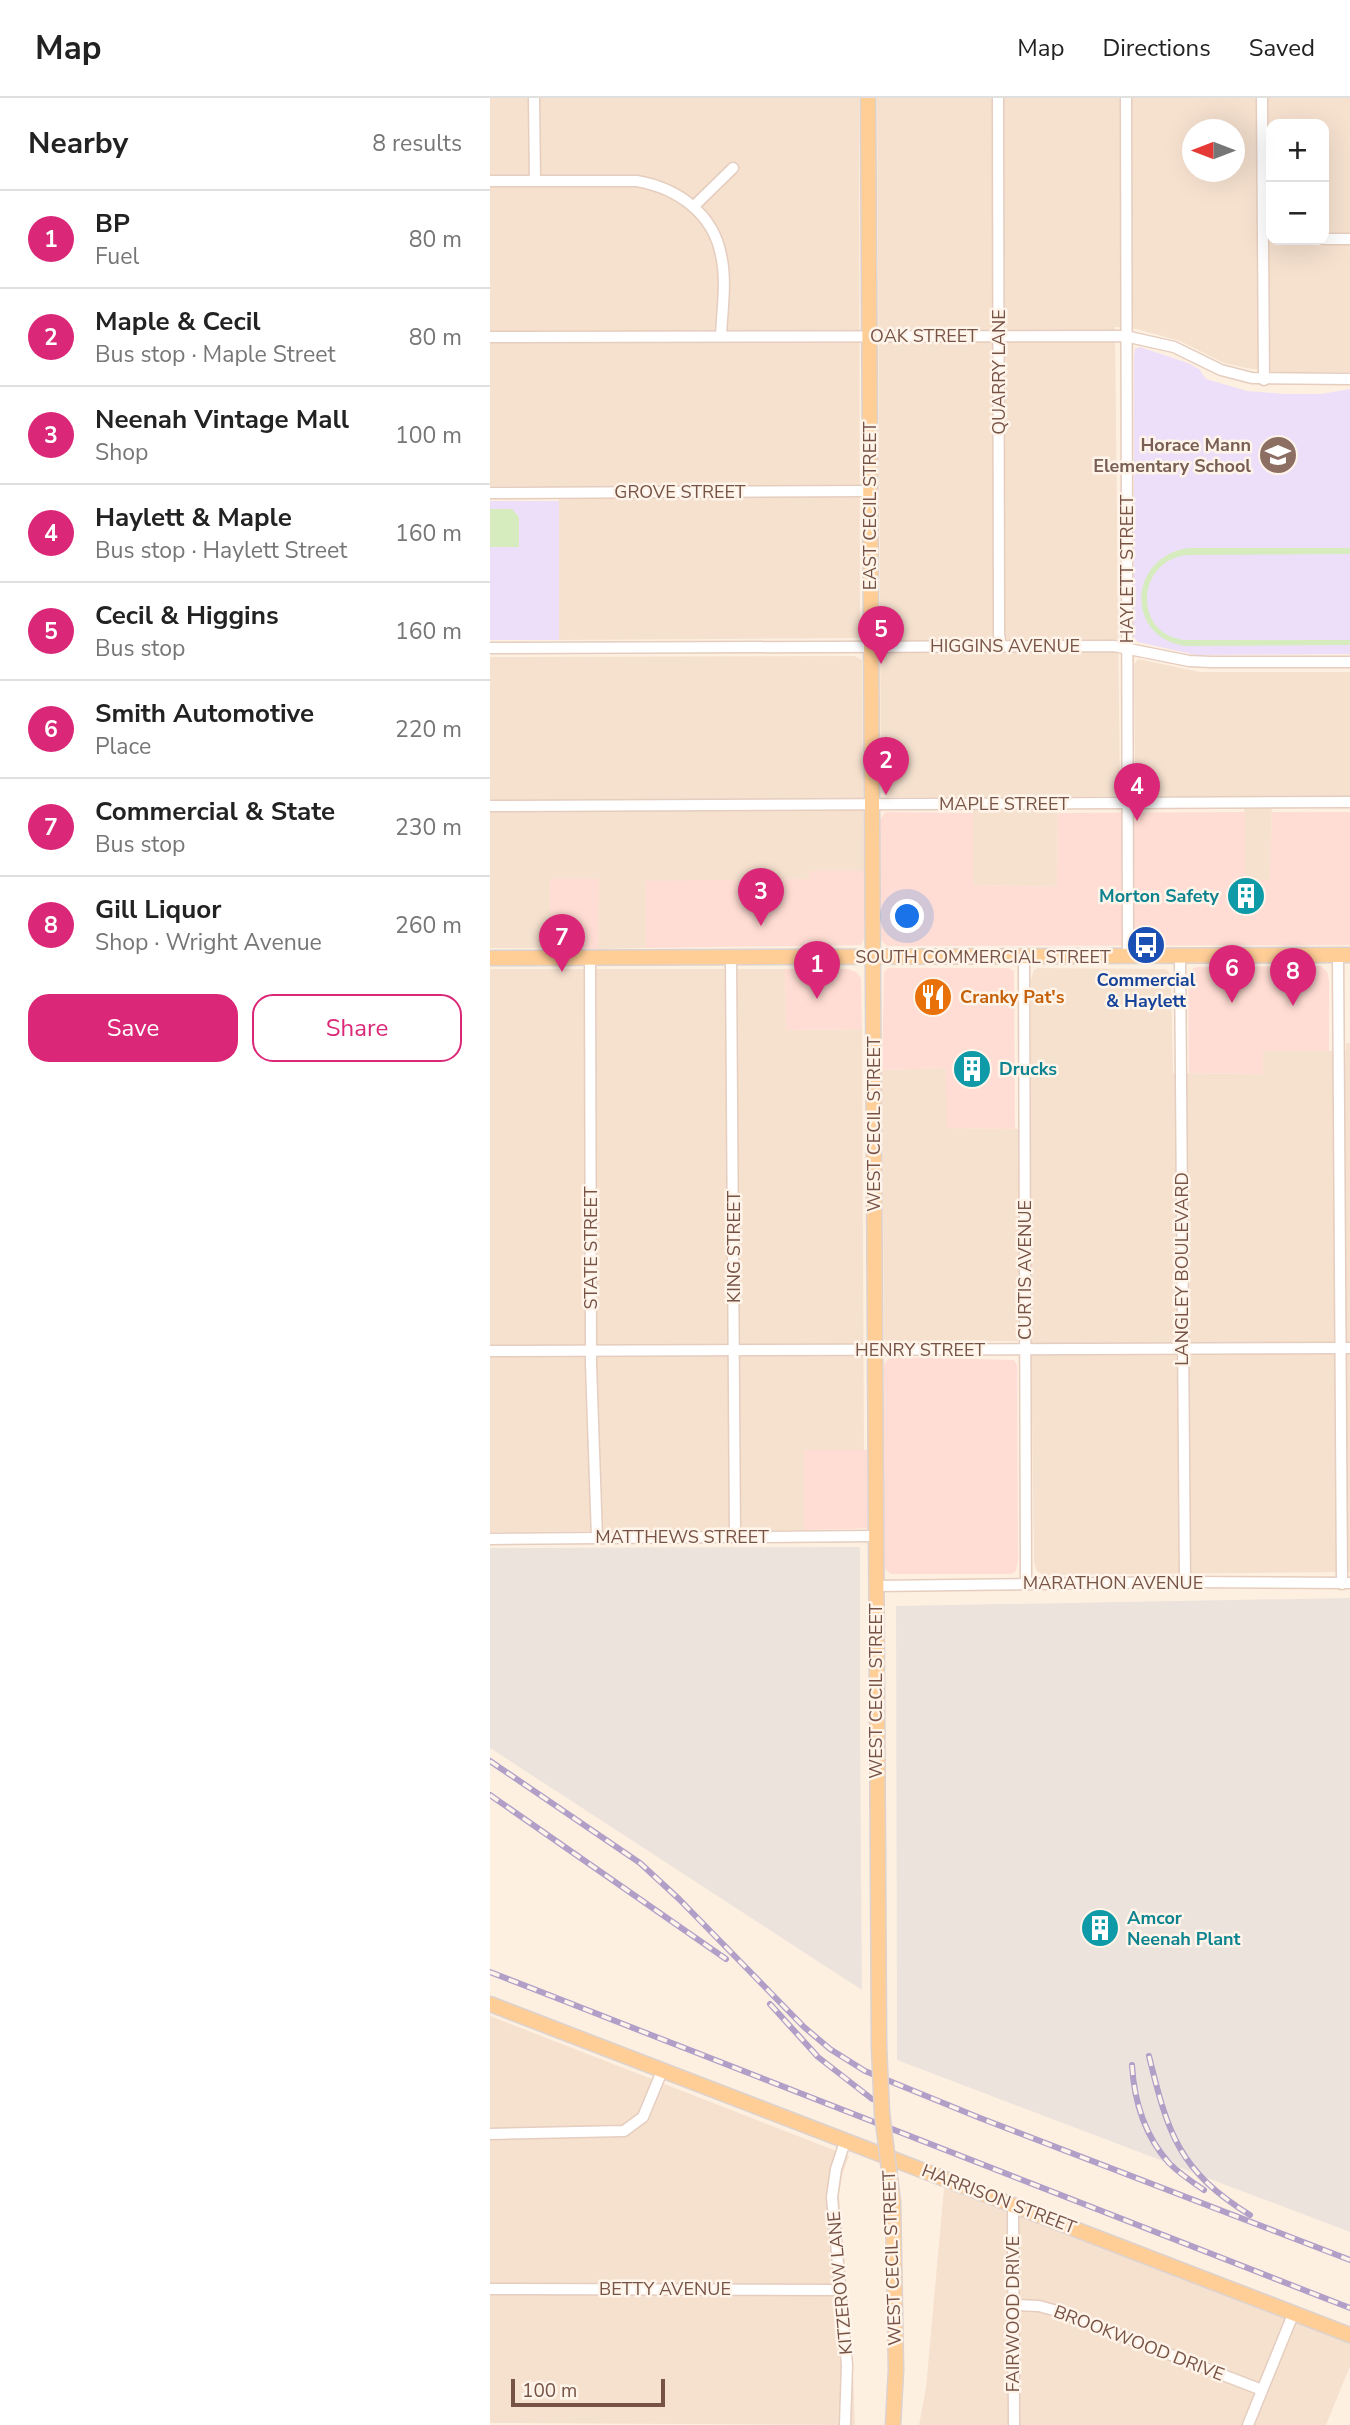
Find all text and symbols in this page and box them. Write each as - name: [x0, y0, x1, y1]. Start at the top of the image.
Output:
- text: Map: [35, 26, 102, 71]
- text: Map: [1017, 32, 1064, 64]
- text: Directions: [1102, 32, 1211, 64]
- text: Saved: [1249, 32, 1315, 64]
- north arrow: [1182, 119, 1245, 182]
- map controls: [1266, 119, 1329, 245]
- button: +: [1266, 119, 1329, 182]
- text: Nearby: [28, 123, 128, 164]
- text: 8 results: [372, 128, 462, 159]
- button: −: [1266, 182, 1329, 245]
- text: BP: [95, 206, 130, 241]
- text: 1: [44, 224, 58, 255]
- text: 80 m: [409, 224, 462, 255]
- text: Fuel: [95, 241, 139, 272]
- text: Maple & Cecil: [95, 304, 261, 339]
- street label: QUARRY LANE: [987, 309, 1011, 435]
- text: 2: [44, 322, 58, 353]
- text: 80 m: [409, 322, 462, 353]
- street label: OAK STREET: [870, 324, 978, 348]
- text: Bus stop · Maple Street: [95, 339, 335, 370]
- text: Neenah Vintage Mall: [95, 402, 349, 437]
- text: 3: [44, 420, 58, 451]
- text: 100 m: [395, 420, 462, 451]
- street label: EAST CECIL STREET: [858, 422, 882, 590]
- place label: Horace Mann Elementary School: [1093, 433, 1251, 478]
- school or university icon: Horace Mann Elementary School: [1257, 434, 1299, 476]
- text: Shop: [95, 437, 148, 468]
- street label: GROVE STREET: [614, 480, 746, 504]
- street label: HAYLETT STREET: [1115, 495, 1139, 643]
- text: Haylett & Maple: [95, 500, 292, 535]
- text: 4: [44, 518, 58, 549]
- text: 160 m: [395, 518, 462, 549]
- text: Bus stop · Haylett Street: [95, 535, 347, 566]
- text: Cecil & Higgins: [95, 598, 279, 633]
- pin: 5: [858, 606, 904, 664]
- text: 5: [44, 616, 58, 647]
- text: 160 m: [395, 616, 462, 647]
- text: Bus stop: [95, 633, 186, 664]
- street label: HIGGINS AVENUE: [930, 634, 1080, 658]
- text: Smith Automotive: [95, 696, 314, 731]
- text: 6: [44, 714, 58, 745]
- text: 220 m: [395, 714, 462, 745]
- text: Place: [95, 731, 151, 762]
- pin: 2: [863, 737, 909, 795]
- pin: 4: [1114, 763, 1160, 821]
- street label: MAPLE STREET: [939, 792, 1069, 816]
- text: Commercial & State: [95, 794, 335, 829]
- text: 7: [44, 812, 58, 843]
- text: 230 m: [395, 812, 462, 843]
- text: Bus stop: [95, 829, 186, 860]
- pin: 3: [738, 868, 784, 926]
- building icon: Morton Safety: [1225, 875, 1267, 917]
- place label: Morton Safety: [1099, 884, 1220, 908]
- text: Gill Liquor: [95, 892, 221, 927]
- your location: [890, 899, 924, 933]
- text: 8: [44, 910, 58, 941]
- text: 260 m: [395, 910, 462, 941]
- pin: 7: [539, 914, 585, 972]
- bus stop icon: Commercial & Haylett: [1125, 924, 1167, 966]
- text: Shop · Wright Avenue: [95, 927, 322, 958]
- pin: 1: [794, 941, 840, 999]
- street label: SOUTH COMMERCIAL STREET: [855, 945, 1111, 969]
- pin: 6: [1209, 945, 1255, 1003]
- pin: 8: [1270, 948, 1316, 1006]
- place label: Commercial & Haylett: [1097, 968, 1196, 1013]
- restaurant icon: Cranky Pat's: [912, 976, 954, 1018]
- place label: Cranky Pat's: [960, 985, 1065, 1009]
- button: Save: [28, 994, 238, 1062]
- button: Share: [252, 994, 462, 1062]
- street label: WEST CECIL STREET: [862, 1036, 886, 1212]
- building icon: Drucks: [951, 1048, 993, 1090]
- place label: Drucks: [999, 1057, 1057, 1081]
- street label: LANGLEY BOULEVARD: [1170, 1172, 1194, 1366]
- street label: STATE STREET: [579, 1186, 603, 1310]
- street label: KING STREET: [722, 1191, 746, 1303]
- street label: CURTIS AVENUE: [1013, 1200, 1037, 1340]
- street label: HENRY STREET: [855, 1338, 985, 1362]
- street label: MATTHEWS STREET: [595, 1525, 769, 1549]
- street label: MARATHON AVENUE: [1023, 1571, 1203, 1595]
- street label: WEST CECIL STREET: [864, 1603, 888, 1779]
- place label: Amcor Neenah Plant: [1127, 1906, 1241, 1951]
- building icon: Amcor Neenah Plant: [1079, 1907, 1121, 1949]
- street label: HARRISON STREET: [918, 2158, 1080, 2240]
- street label: WEST CECIL STREET: [877, 2170, 907, 2346]
- street label: KITZEROW LANE: [822, 2210, 858, 2356]
- street label: FAIRWOOD DRIVE: [1001, 2236, 1025, 2392]
- street label: BETTY AVENUE: [599, 2277, 731, 2301]
- street label: BROOKWOOD DRIVE: [1050, 2299, 1228, 2387]
- scale bar: [511, 2376, 665, 2408]
- text: 100 m: [522, 2378, 577, 2404]

